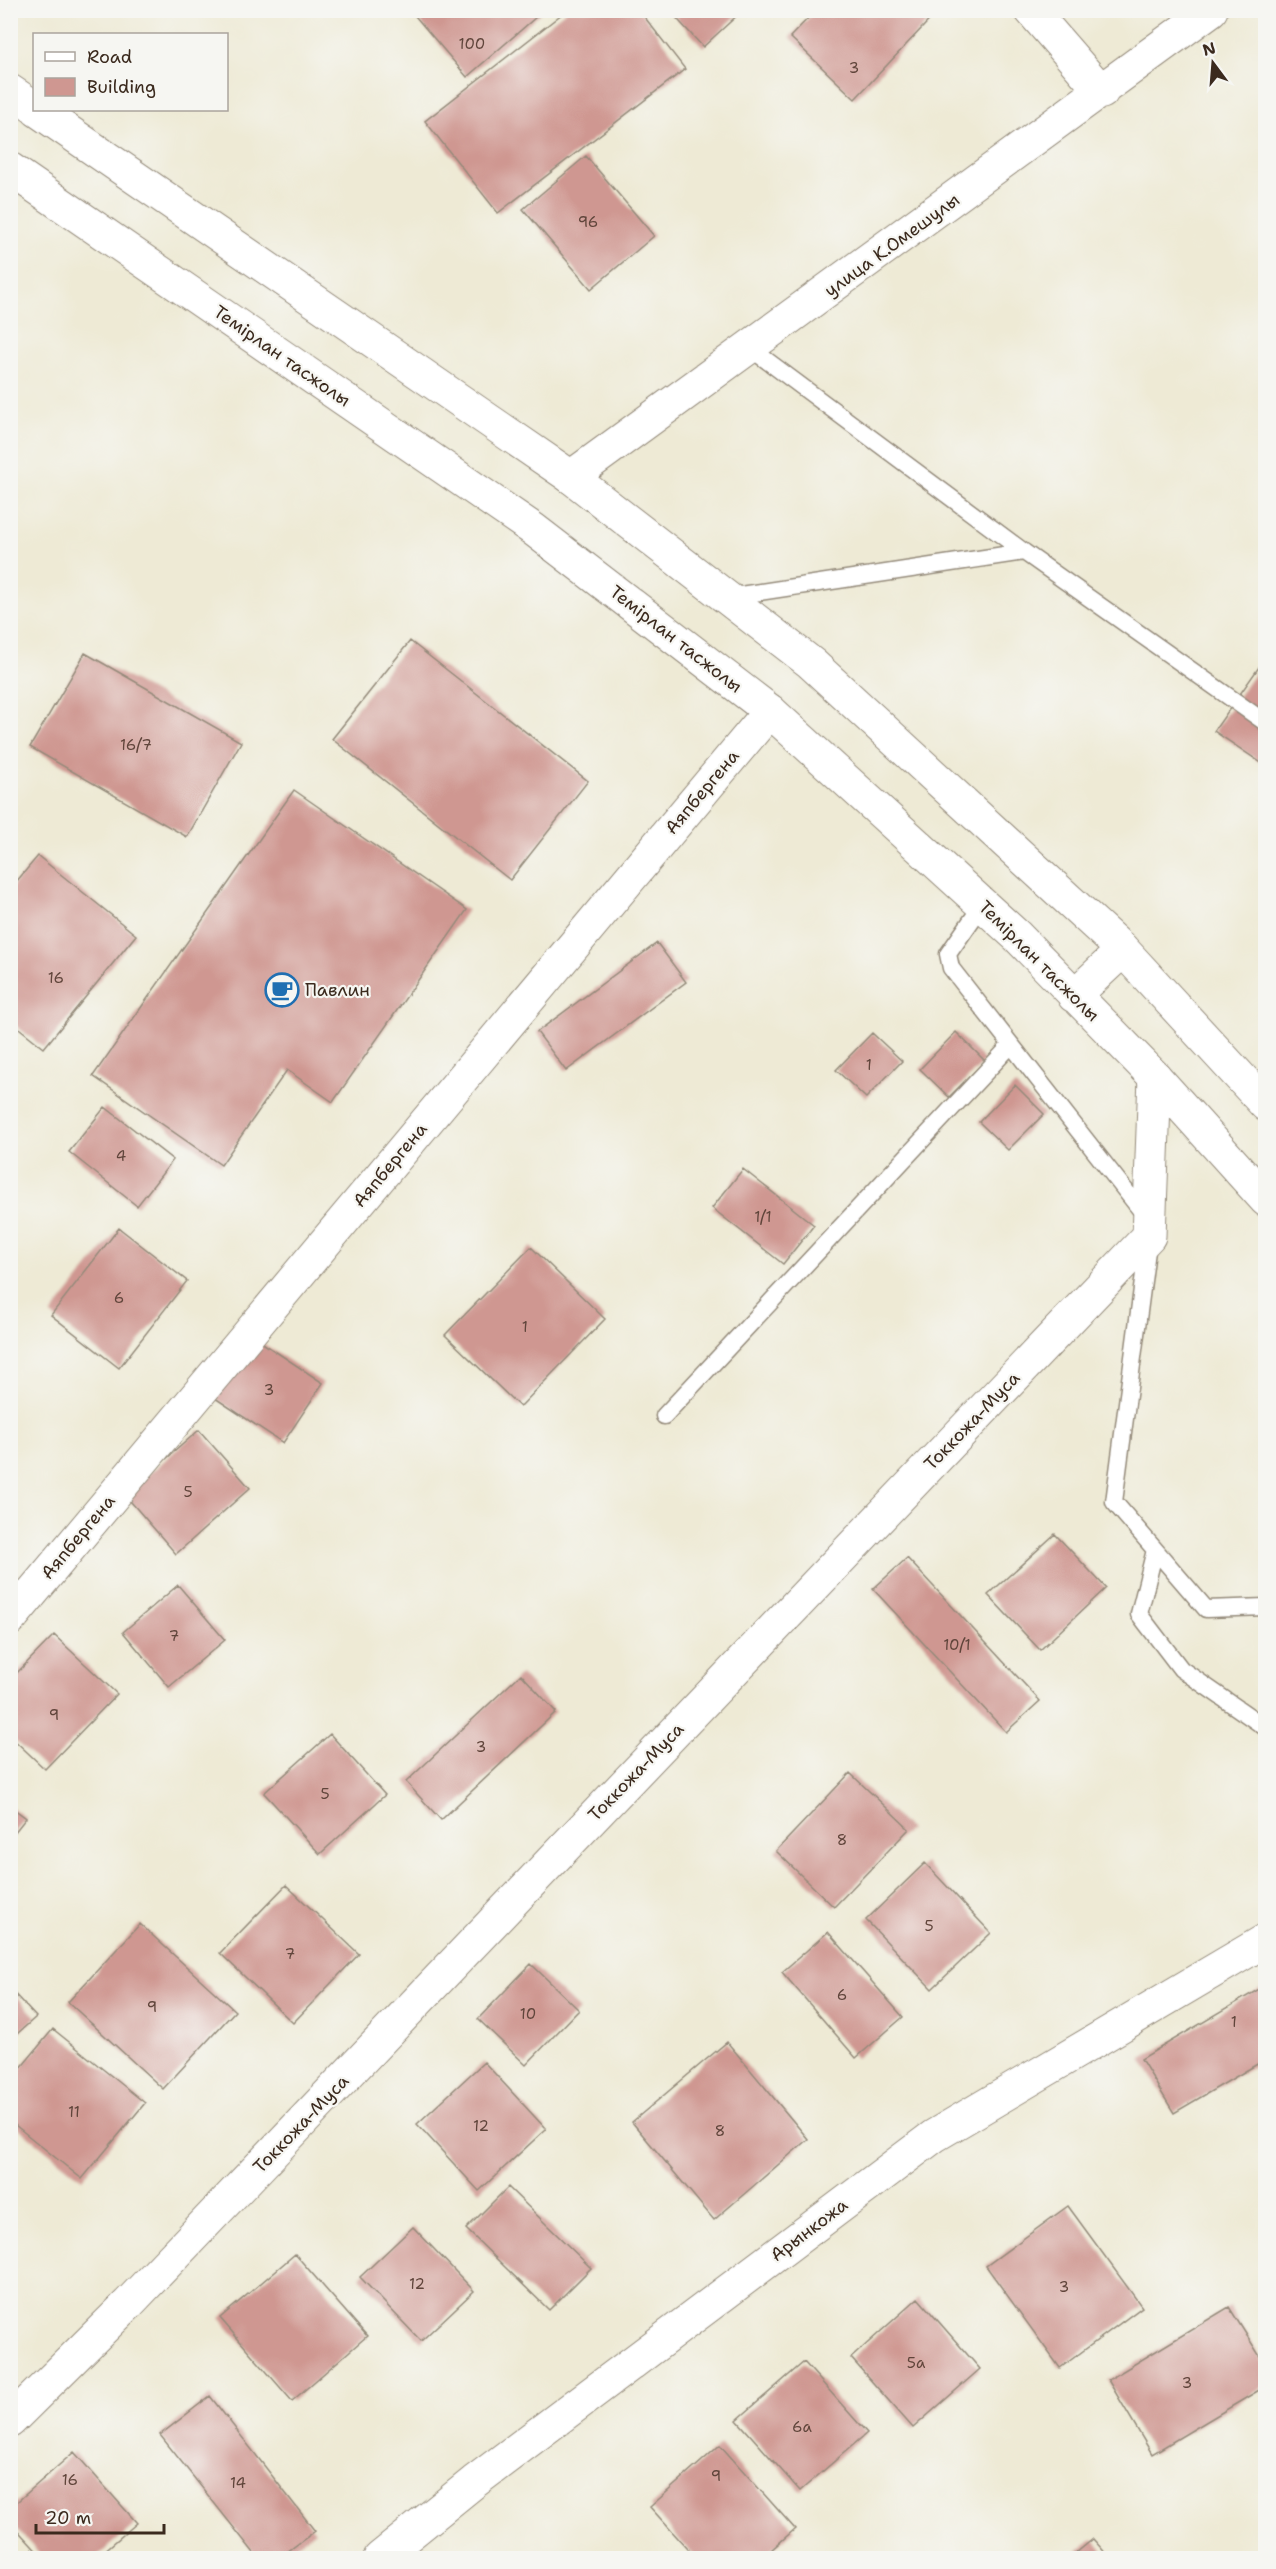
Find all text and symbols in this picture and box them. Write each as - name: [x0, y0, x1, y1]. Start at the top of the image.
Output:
- legend: [33, 33, 228, 111]
- north arrow: [1183, 33, 1243, 93]
- house number: 100: [459, 34, 485, 54]
- text: N: [1200, 37, 1218, 61]
- text: Road: [87, 45, 132, 69]
- house number: 3: [849, 58, 859, 78]
- text: Building: [87, 75, 156, 99]
- street label: улица К.Омешулы: [820, 188, 964, 302]
- house number: 96: [578, 212, 598, 232]
- street label: Темірлан тасжолы: [209, 300, 355, 412]
- street label: Темірлан тасжолы: [605, 580, 747, 698]
- house number: 16/7: [120, 735, 152, 755]
- street label: Аяпбергена: [660, 745, 744, 839]
- street label: Темірлан тасжолы: [973, 895, 1105, 1027]
- house number: 16: [48, 968, 64, 988]
- cafe icon: Павлин: [264, 972, 300, 1008]
- place label: Павлин: [305, 978, 370, 1002]
- house number: 1: [866, 1055, 872, 1075]
- street label: Аяпбергена: [348, 1118, 432, 1212]
- house number: 4: [116, 1146, 126, 1166]
- house number: 1/1: [754, 1207, 772, 1227]
- house number: 6: [114, 1288, 124, 1308]
- house number: 1: [522, 1317, 528, 1337]
- street label: Токкожа-Муса: [919, 1367, 1025, 1475]
- house number: 3: [264, 1380, 274, 1400]
- house number: 5: [183, 1482, 193, 1502]
- street label: Аяпбергена: [36, 1490, 120, 1584]
- house number: 7: [169, 1626, 179, 1646]
- house number: 10/1: [943, 1635, 971, 1655]
- house number: 9: [49, 1705, 59, 1725]
- street label: Токкожа-Муса: [583, 1718, 689, 1826]
- house number: 3: [476, 1737, 486, 1757]
- house number: 5: [320, 1784, 330, 1804]
- house number: 8: [837, 1830, 847, 1850]
- house number: 5: [924, 1916, 934, 1936]
- house number: 7: [285, 1944, 295, 1964]
- house number: 6: [837, 1985, 847, 2005]
- house number: 9: [147, 1997, 157, 2017]
- house number: 10: [520, 2004, 536, 2024]
- house number: 1: [1231, 2012, 1237, 2032]
- street label: Токкожа-Муса: [248, 2070, 354, 2178]
- house number: 11: [68, 2102, 80, 2122]
- house number: 12: [473, 2116, 489, 2136]
- house number: 8: [715, 2121, 725, 2141]
- street label: Арынкожа: [765, 2193, 853, 2267]
- house number: 12: [409, 2274, 425, 2294]
- house number: 3: [1059, 2277, 1069, 2297]
- house number: 5а: [907, 2353, 926, 2373]
- house number: 3: [1182, 2373, 1192, 2393]
- house number: 6а: [792, 2417, 813, 2437]
- house number: 9: [711, 2466, 721, 2486]
- house number: 16: [62, 2470, 78, 2490]
- house number: 14: [230, 2473, 246, 2493]
- scale bar: [36, 2497, 164, 2535]
- text: 20 m: [45, 2506, 91, 2530]

